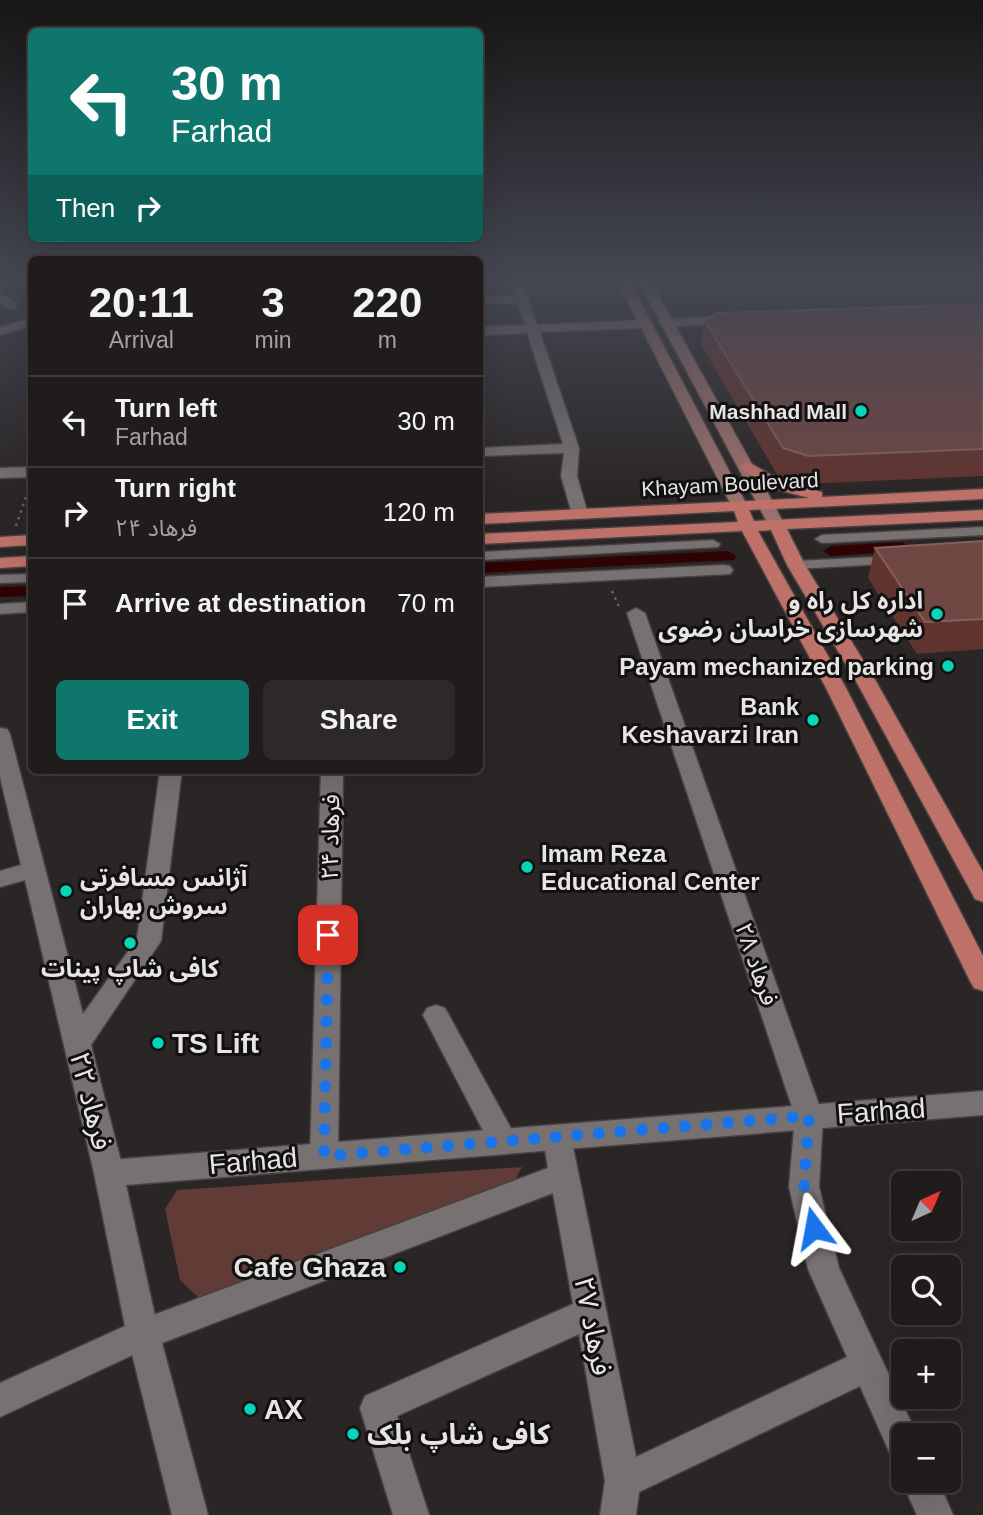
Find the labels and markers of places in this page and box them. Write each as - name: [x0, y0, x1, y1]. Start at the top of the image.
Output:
- place label: Mashhad Mall: [709, 400, 847, 423]
- marker: Mashhad Mall: [853, 403, 869, 419]
- place label: اداره کل راه و شهرسازی خراسان رضوی: [658, 587, 923, 643]
- marker: اداره کل راه و شهرسازی خراسان رضوی: [929, 606, 945, 622]
- place label: Payam mechanized parking: [619, 653, 934, 680]
- marker: Payam mechanized parking: [940, 658, 956, 674]
- place label: Bank Keshavarzi Iran: [622, 693, 800, 748]
- marker: Bank Keshavarzi Iran: [805, 712, 821, 728]
- place label: Imam Reza Educational Center: [541, 840, 760, 895]
- marker: Imam Reza Educational Center: [519, 859, 535, 875]
- place label: آژانس مسافرتی سروش بهاران: [80, 864, 248, 920]
- marker: آژانس مسافرتی سروش بهاران: [58, 883, 74, 899]
- pin: [298, 905, 358, 965]
- marker: کافی شاپ پینات: [122, 935, 138, 951]
- place label: کافی شاپ پینات: [41, 955, 220, 985]
- place label: TS Lift: [172, 1028, 259, 1059]
- marker: TS Lift: [150, 1035, 166, 1051]
- place label: Cafe Ghaza: [234, 1252, 386, 1283]
- marker: Cafe Ghaza: [392, 1259, 408, 1275]
- place label: AX: [264, 1394, 303, 1425]
- marker: AX: [242, 1401, 258, 1417]
- place label: کافی شاپ بلک: [367, 1419, 550, 1453]
- marker: کافی شاپ بلک: [345, 1426, 361, 1442]

